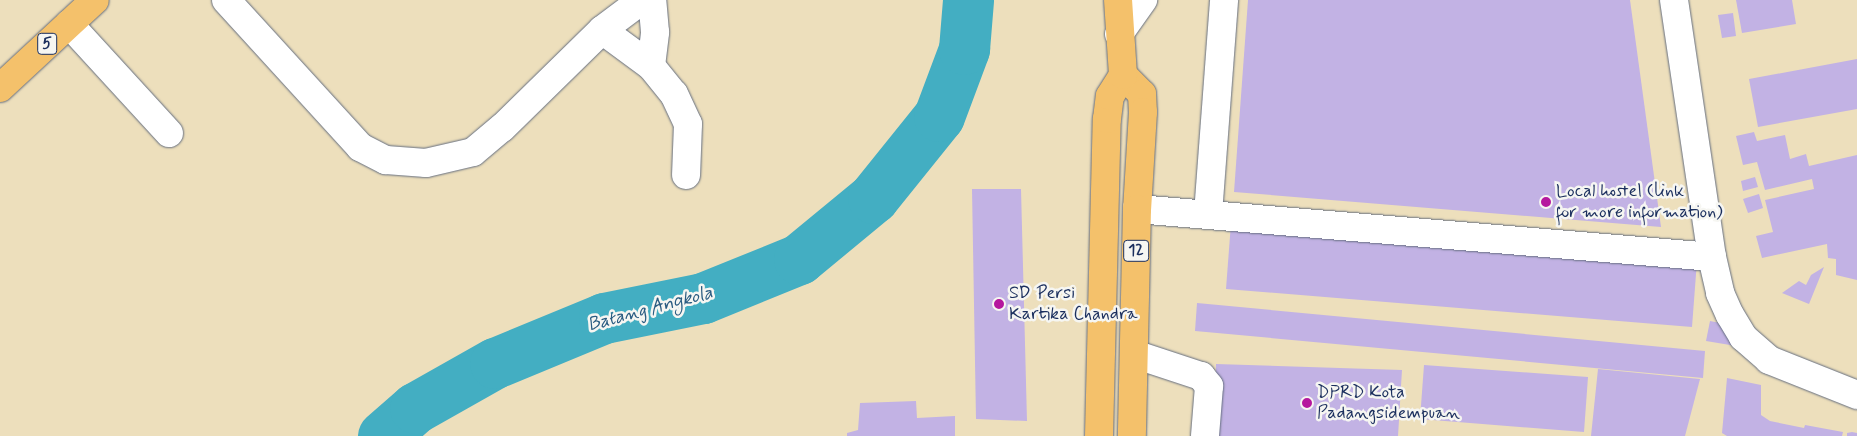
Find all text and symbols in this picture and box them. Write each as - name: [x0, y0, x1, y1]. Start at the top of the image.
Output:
- road number: 5: [37, 31, 57, 58]
- place label: Local hostel (link for more information): [1556, 181, 1719, 223]
- marker: Local hostel (link for more information): [1540, 196, 1552, 208]
- road number: 12: [1122, 238, 1150, 264]
- water label: Batang Angkola: [585, 281, 715, 337]
- place label: SD Persi Kartika Chandra: [1009, 283, 1143, 326]
- marker: SD Persi Kartika Chandra: [993, 298, 1005, 310]
- place label: DPRD Kota Padangsidempuan: [1317, 382, 1460, 424]
- marker: DPRD Kota Padangsidempuan: [1301, 397, 1313, 409]

